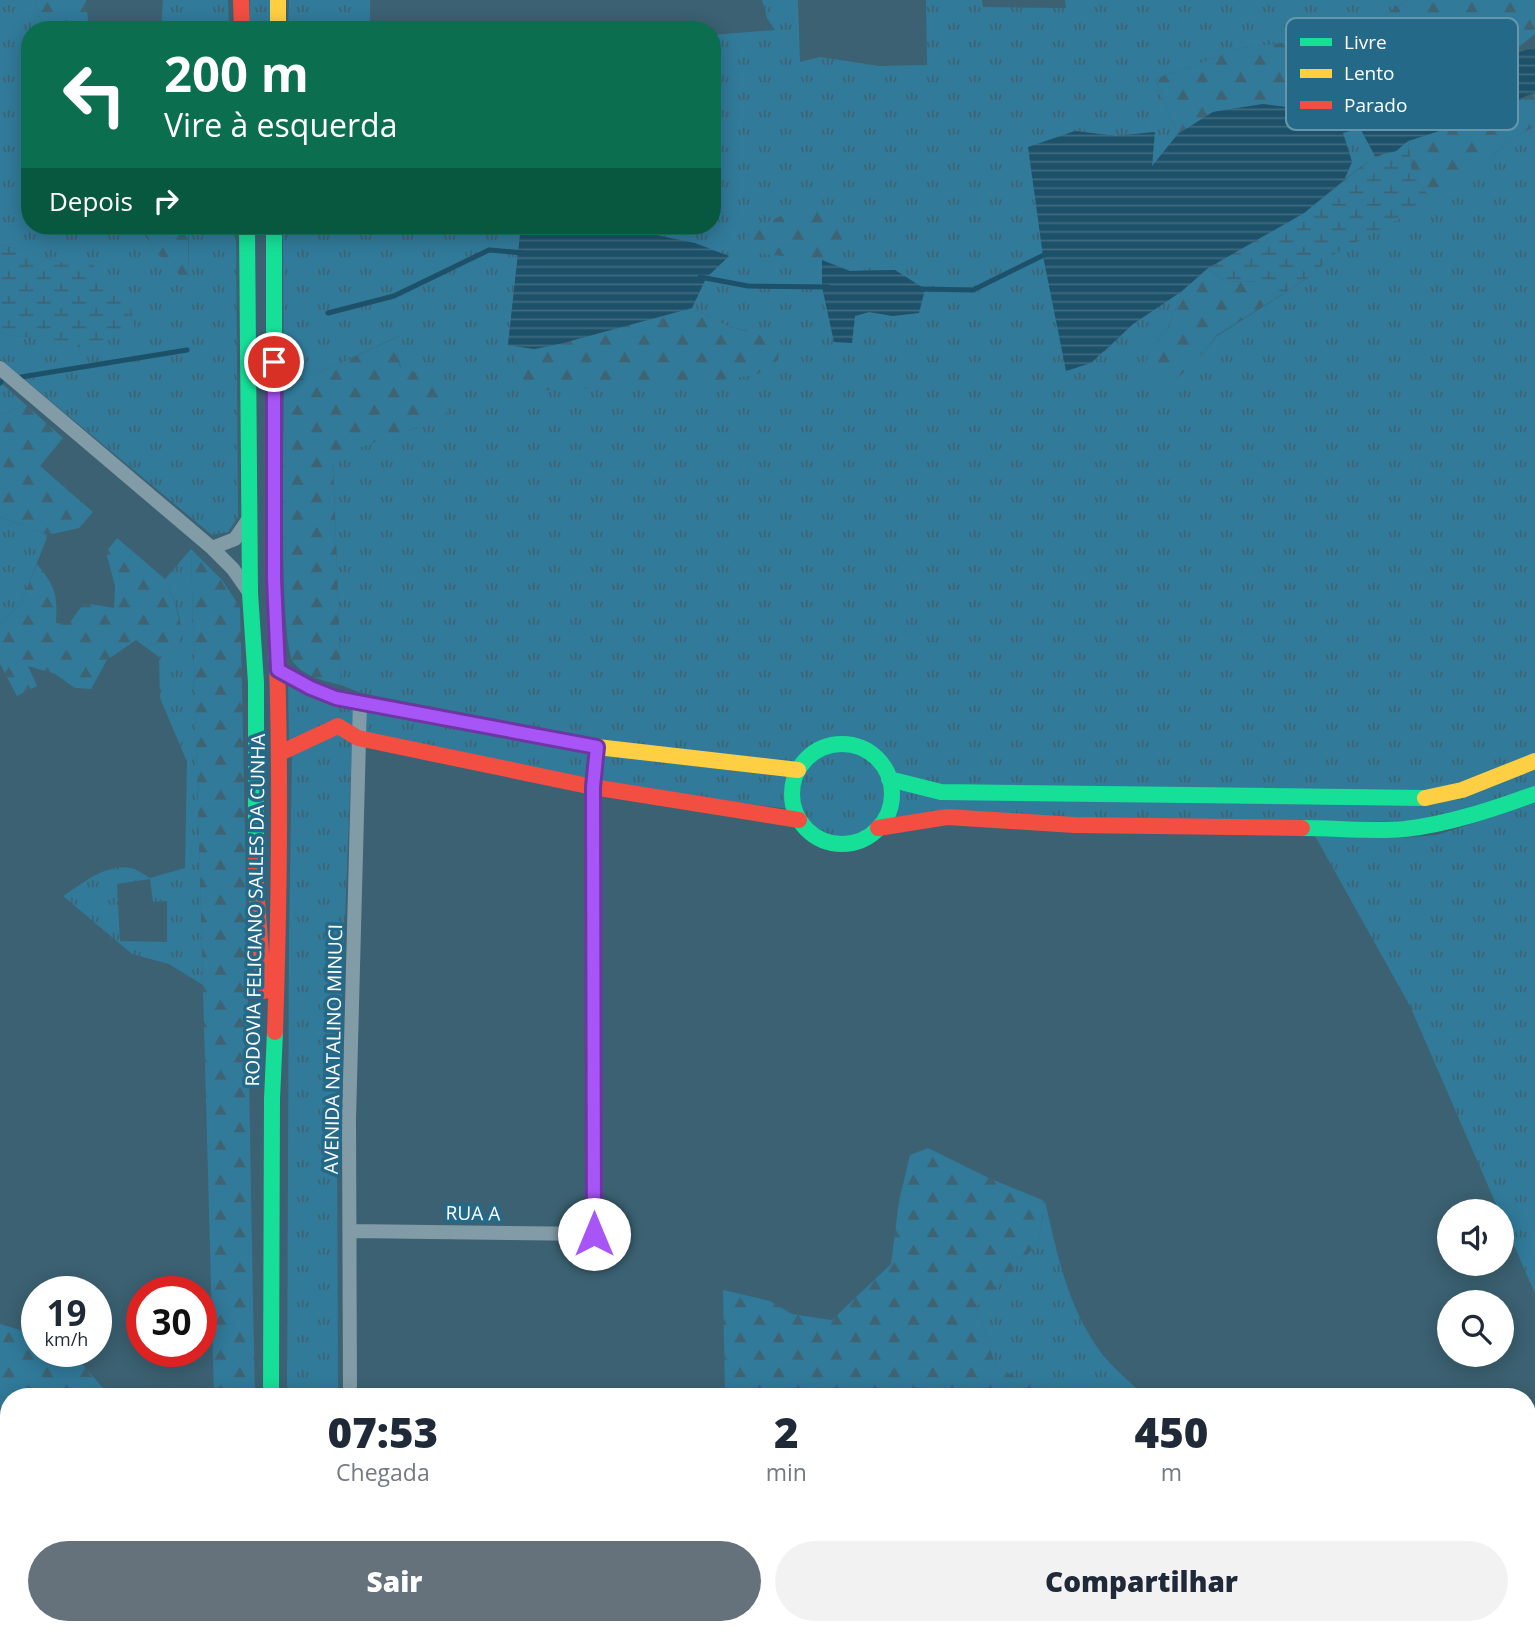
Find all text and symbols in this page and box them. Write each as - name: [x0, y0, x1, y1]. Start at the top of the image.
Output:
- legend: [1286, 18, 1518, 130]
- text: Livre: [1344, 29, 1387, 55]
- text: 200 m: [164, 40, 309, 106]
- icon: left: [49, 49, 140, 140]
- text: Lento: [1344, 60, 1394, 86]
- text: Parado: [1344, 92, 1407, 118]
- text: Vire à esquerda: [164, 103, 397, 146]
- icon: right: [147, 182, 185, 220]
- text: Depois: [49, 183, 133, 219]
- pin: [244, 332, 304, 392]
- icon: arrive: [255, 343, 293, 381]
- street label: RODOVIA FELICIANO SALLES DA CUNHA: [239, 733, 271, 1087]
- street label: AVENIDA NATALINO MINUCI: [318, 924, 348, 1174]
- position arrow: [557, 1197, 631, 1271]
- map controls: [1437, 1199, 1514, 1367]
- button: sound: [1437, 1199, 1514, 1276]
- street label: RUA A: [446, 1200, 500, 1226]
- speed limit sign: 30: [126, 1276, 217, 1367]
- text: 19: [46, 1289, 87, 1336]
- button: search: [1437, 1290, 1514, 1367]
- text: km/h: [45, 1327, 88, 1351]
- text: 07:53: [328, 1403, 438, 1460]
- text: 2: [774, 1403, 799, 1460]
- text: 450: [1135, 1403, 1208, 1460]
- text: Chegada: [336, 1456, 430, 1488]
- text: min: [766, 1456, 807, 1488]
- text: m: [1161, 1456, 1182, 1488]
- button: Sair: [28, 1541, 761, 1621]
- button: Compartilhar: [775, 1541, 1508, 1621]

